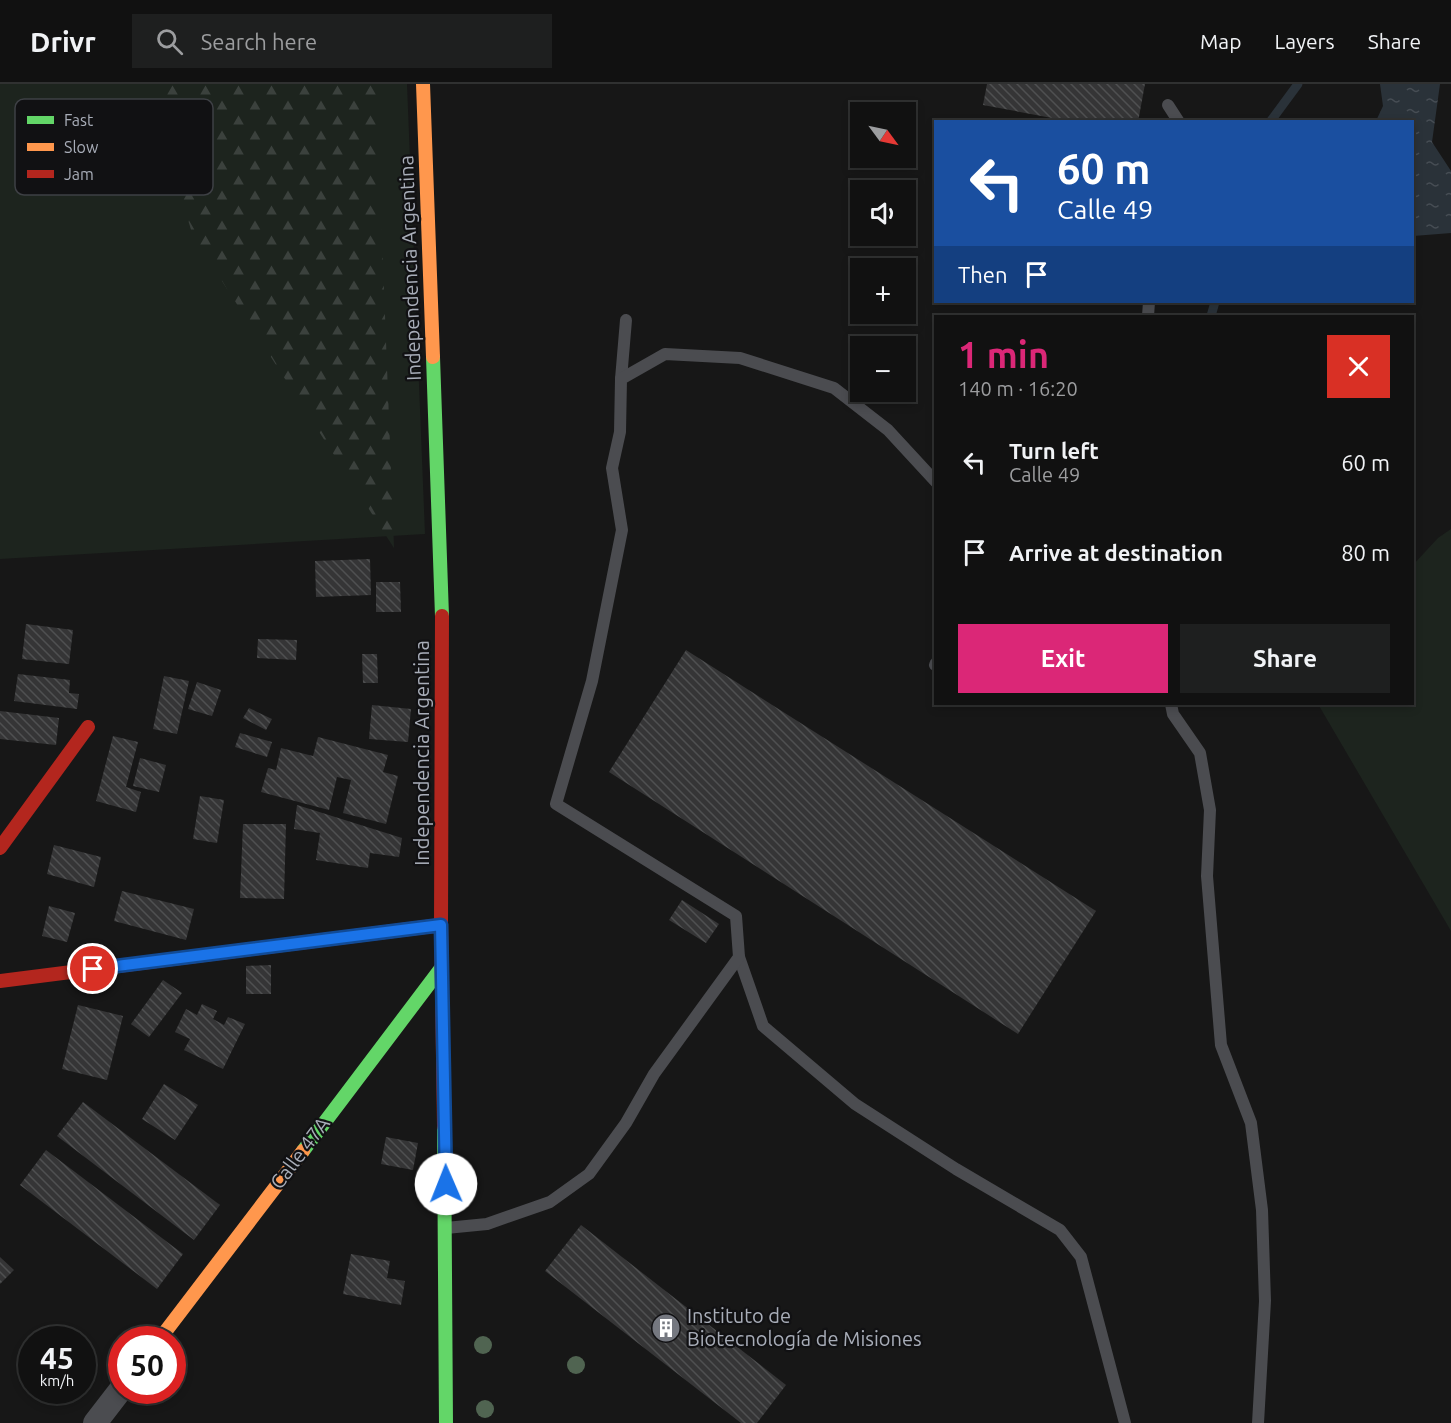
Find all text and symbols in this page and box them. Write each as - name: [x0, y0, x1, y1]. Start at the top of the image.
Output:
- search box: [132, 14, 552, 68]
- icon: search: [153, 25, 186, 58]
- text: Drivr: [30, 26, 96, 57]
- text: Search here: [201, 29, 317, 54]
- text: Map: [1200, 29, 1241, 53]
- text: Layers: [1274, 29, 1335, 53]
- text: Share: [1368, 29, 1421, 53]
- legend: [15, 99, 213, 195]
- north arrow: [850, 102, 916, 168]
- map controls: [850, 102, 916, 402]
- text: Fast: [64, 111, 94, 129]
- text: Slow: [64, 138, 99, 156]
- icon: left: [958, 144, 1036, 222]
- text: 60 m: [1057, 145, 1151, 192]
- street label: Independencia Argentina: [394, 155, 425, 381]
- text: Jam: [64, 165, 94, 183]
- button: sound: [850, 180, 916, 246]
- text: Calle 49: [1057, 194, 1153, 224]
- button: +: [850, 258, 916, 324]
- icon: arrive: [1020, 258, 1053, 291]
- text: Then: [958, 262, 1008, 287]
- text: 1 min: [958, 334, 1049, 375]
- button: close: [1327, 335, 1390, 398]
- button: −: [850, 336, 916, 402]
- text: 140 m · 16:20: [958, 377, 1078, 400]
- text: Turn left: [1009, 438, 1099, 463]
- icon: left: [958, 446, 991, 479]
- text: 60 m: [1341, 450, 1390, 475]
- text: Calle 49: [1009, 463, 1080, 486]
- icon: arrive: [958, 536, 991, 569]
- text: Arrive at destination: [1009, 540, 1223, 565]
- text: 80 m: [1341, 540, 1390, 565]
- button: Exit: [958, 624, 1168, 693]
- button: Share: [1180, 624, 1390, 693]
- street label: Independencia Argentina: [410, 640, 433, 866]
- pin: [67, 943, 118, 994]
- icon: arrive: [76, 952, 109, 985]
- street label: Calle 47A: [265, 1112, 334, 1193]
- position arrow: [414, 1152, 478, 1216]
- place label: Instituto de Biotecnología de Misiones: [687, 1304, 922, 1350]
- building icon: Instituto de Biotecnología de Misiones: [650, 1312, 682, 1344]
- speed limit sign: 50: [108, 1326, 186, 1404]
- text: 45: [40, 1341, 74, 1375]
- text: km/h: [40, 1372, 74, 1389]

